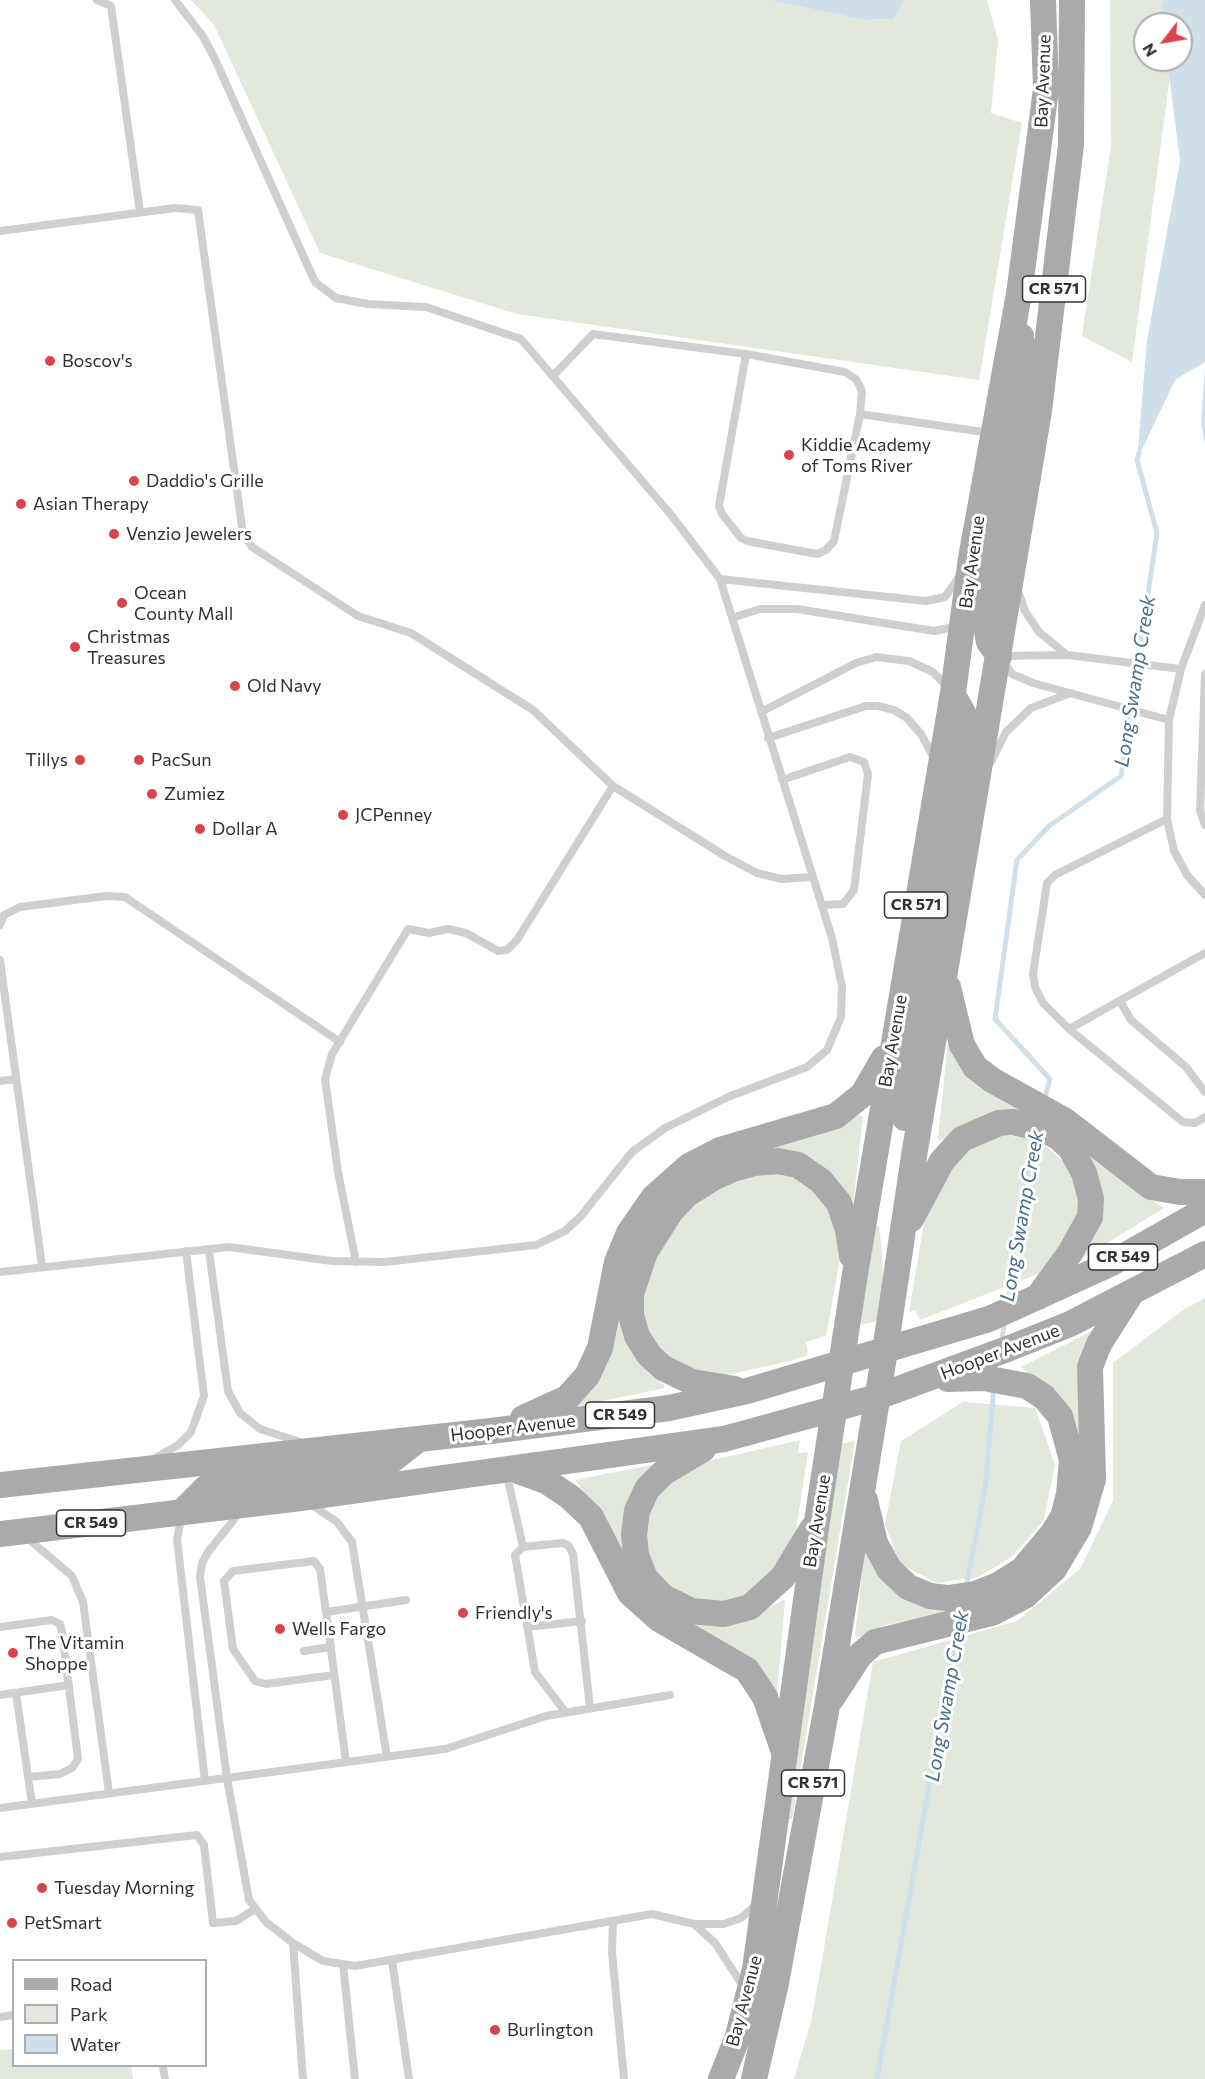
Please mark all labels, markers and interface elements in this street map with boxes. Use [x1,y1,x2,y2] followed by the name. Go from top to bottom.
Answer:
[1133,12,1193,72] north arrow
[1031,34,1055,128] street label: Bay Avenue
[1138,40,1160,61] text: N
[1022,276,1086,302] road number: CR 571
[62,350,133,372] place label: Boscov's
[43,354,57,368] marker: Boscov's
[801,434,931,476] place label: Kiddie Academy of Toms River
[782,448,796,462] marker: Kiddie Academy of Toms River
[146,470,264,492] place label: Daddio's Grille
[127,474,141,488] marker: Daddio's Grille
[33,493,149,515] place label: Asian Therapy
[14,497,28,511] marker: Asian Therapy
[955,514,989,610] street label: Bay Avenue
[126,523,252,545] place label: Venzio Jewelers
[107,527,121,541] marker: Venzio Jewelers
[134,582,233,624] place label: Ocean County Mall
[1110,593,1160,769] water label: Long Swamp Creek
[115,596,129,610] marker: Ocean County Mall
[87,626,170,668] place label: Christmas Treasures
[68,640,82,654] marker: Christmas Treasures
[247,675,321,697] place label: Old Navy
[228,679,242,693] marker: Old Navy
[25,749,68,771] place label: Tillys
[151,749,212,771] place label: PacSun
[73,753,87,767] marker: Tillys
[132,753,146,767] marker: PacSun
[164,783,225,805] place label: Zumiez
[145,787,159,801] marker: Zumiez
[355,804,432,826] place label: JCPenney
[336,808,350,822] marker: JCPenney
[212,818,278,840] place label: Dollar A
[193,822,207,836] marker: Dollar A
[884,892,948,918] road number: CR 571
[874,993,912,1089] street label: Bay Avenue
[995,1128,1049,1304] water label: Long Swamp Creek
[1088,1244,1158,1270] road number: CR 549
[937,1319,1063,1385] street label: Hooper Avenue
[586,1402,654,1428] road number: CR 549
[449,1410,577,1446] street label: Hooper Avenue
[799,1473,835,1569] street label: Bay Avenue
[56,1510,125,1536] road number: CR 549
[475,1602,553,1624] place label: Friendly's
[456,1606,470,1620] marker: Friendly's
[920,1608,974,1784] water label: Long Swamp Creek
[292,1618,386,1640] place label: Wells Fargo
[273,1622,287,1636] marker: Wells Fargo
[25,1632,124,1674] place label: The Vitamin Shoppe
[6,1646,20,1660] marker: The Vitamin Shoppe
[782,1770,844,1796] road number: CR 571
[54,1877,194,1899] place label: Tuesday Morning
[35,1881,49,1895] marker: Tuesday Morning
[24,1912,102,1934] place label: PetSmart
[5,1916,19,1930] marker: PetSmart
[721,1953,767,2049] street label: Bay Avenue
[12,1959,207,2067] legend
[70,1973,112,1995] text: Road
[70,2003,108,2025] text: Park
[507,2019,593,2041] place label: Burlington
[488,2023,502,2037] marker: Burlington
[70,2033,121,2055] text: Water

